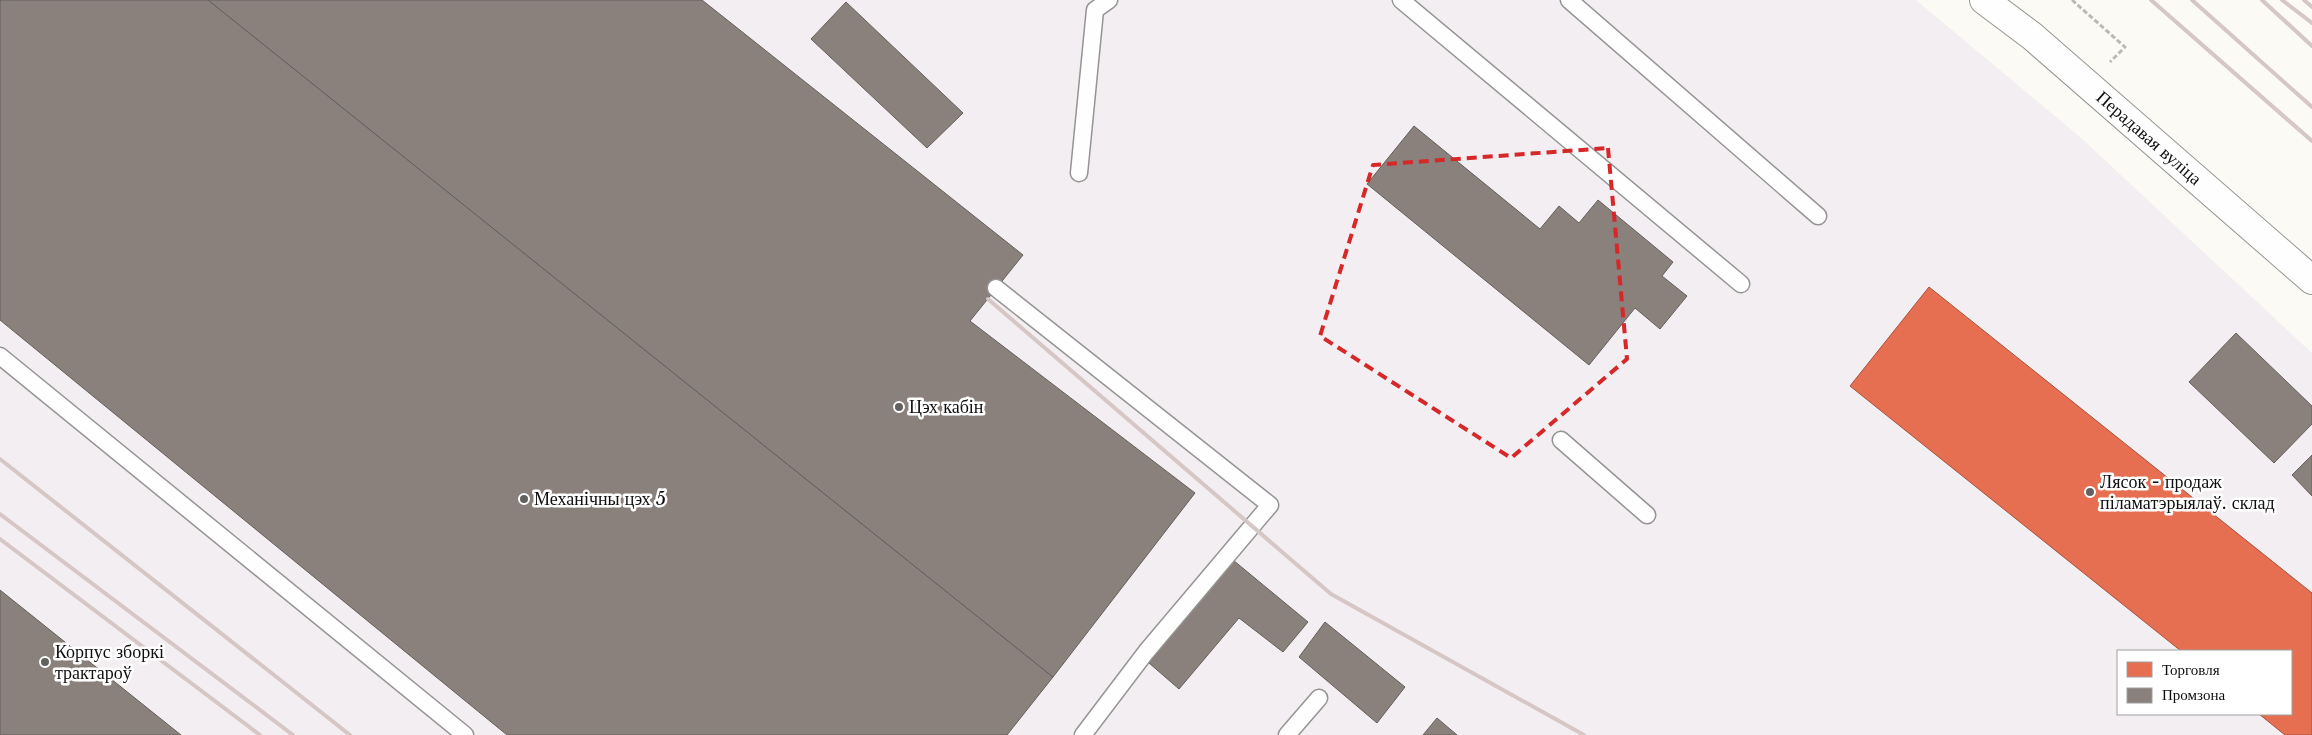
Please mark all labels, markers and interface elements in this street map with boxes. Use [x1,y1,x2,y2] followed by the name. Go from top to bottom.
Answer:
[2092,86,2206,190] street label: Перадавая вуліца
[909,396,984,418] place label: Цэх кабін
[893,401,905,413] marker: Цэх кабін
[2100,471,2275,514] place label: Лясок - продаж піламатэрыялаў. склад
[2084,486,2096,498] marker: Лясок - продаж піламатэрыялаў. склад
[534,488,666,510] place label: Механічны цэх 5
[518,493,530,505] marker: Механічны цэх 5
[55,641,164,684] place label: Корпус зборкі трактароў
[2117,650,2292,715] legend
[39,656,51,668] marker: Корпус зборкі трактароў
[2162,660,2220,679] text: Торговля
[2162,685,2225,704] text: Промзона

